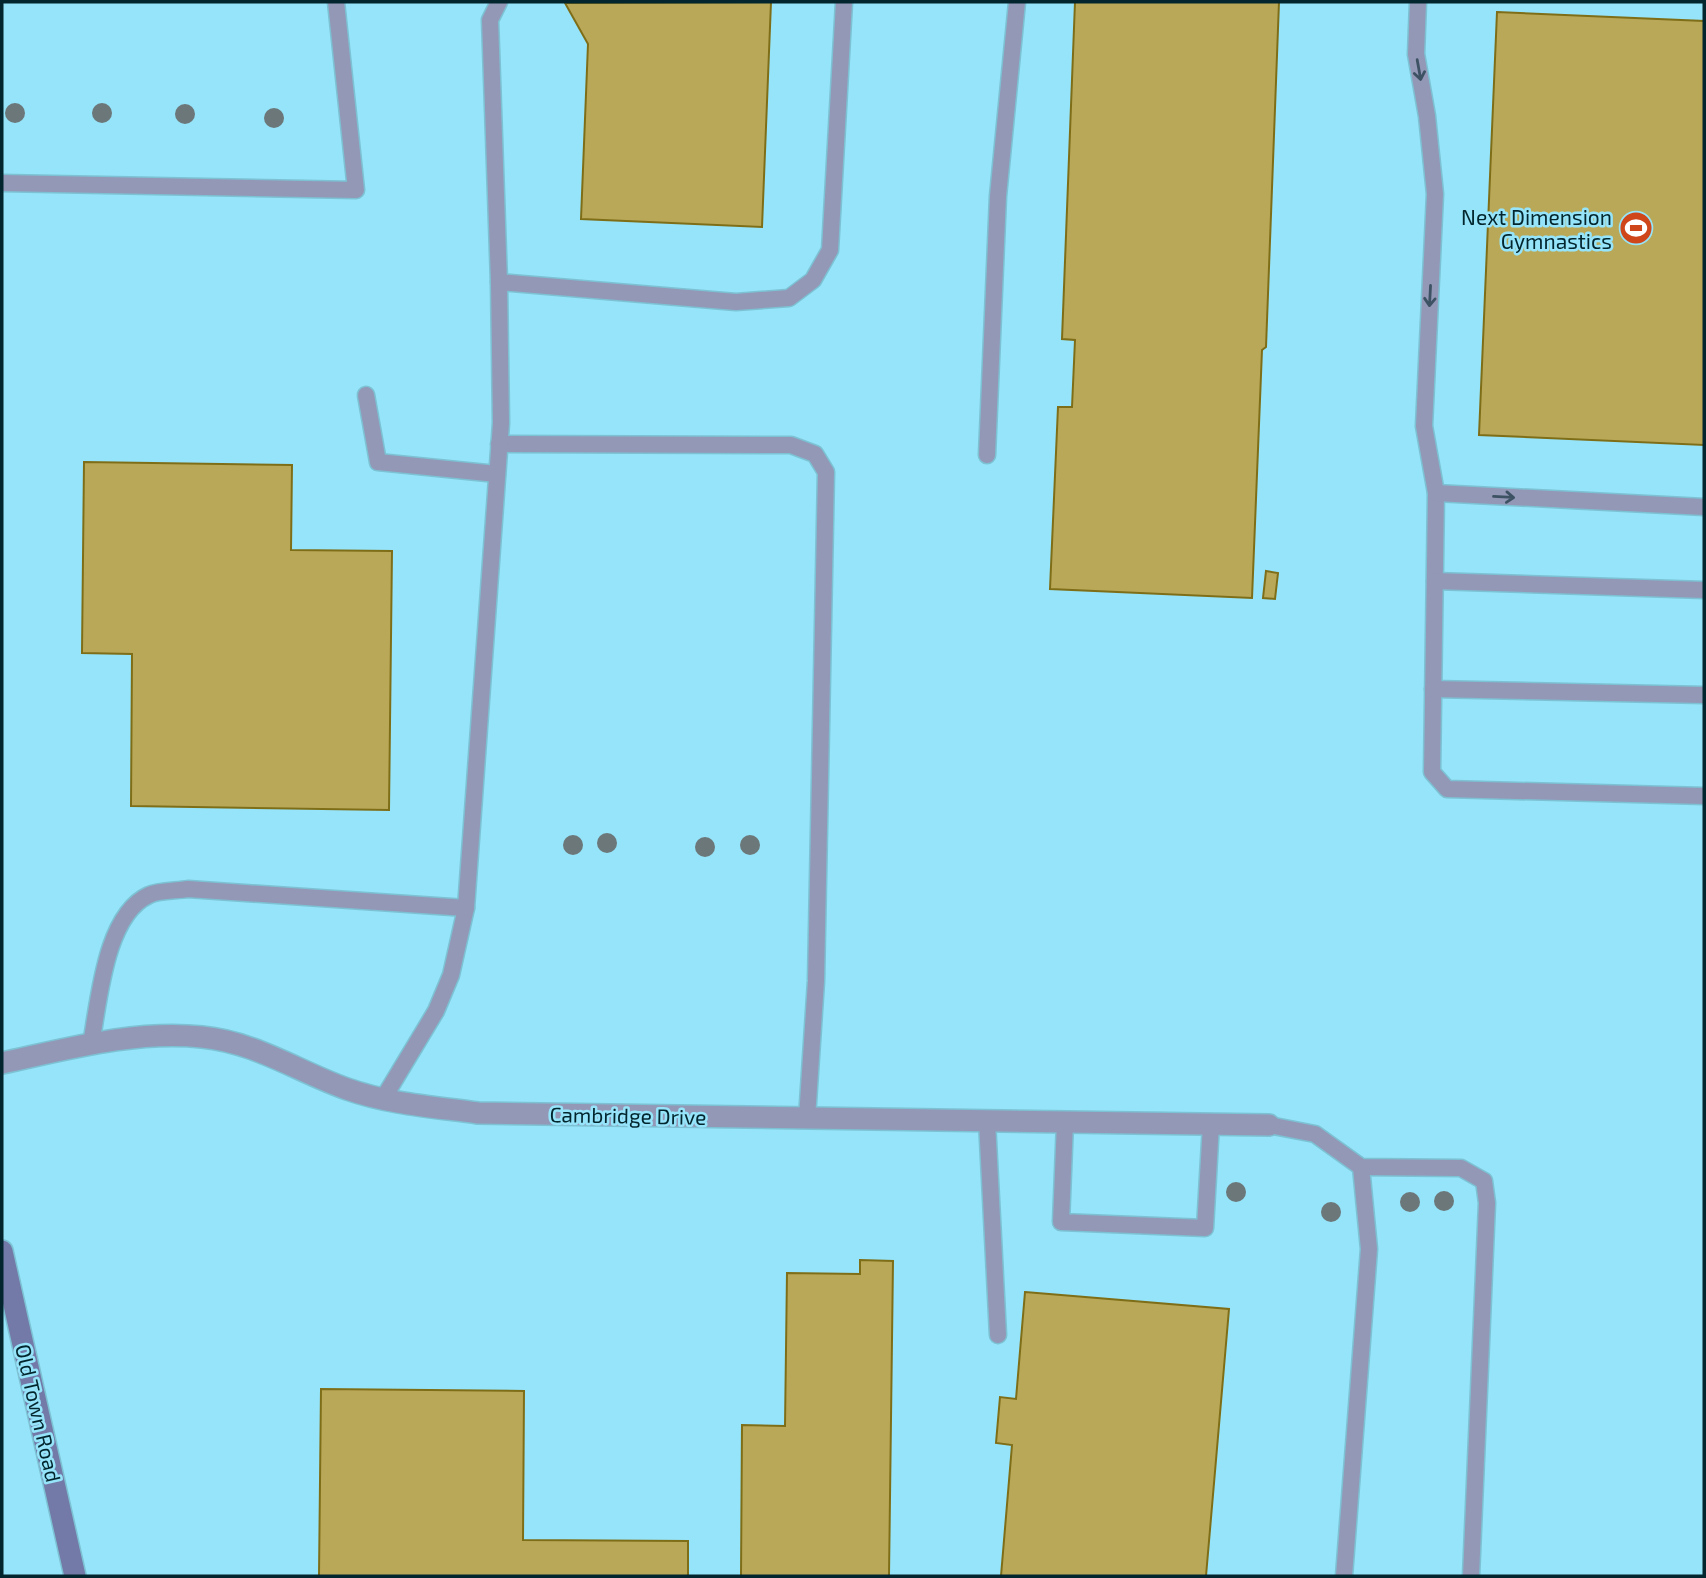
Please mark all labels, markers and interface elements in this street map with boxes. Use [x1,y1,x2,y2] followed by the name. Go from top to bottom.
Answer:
[1413,58,1426,81] one-way arrow
[1461,204,1612,253] place label: Next Dimension Gymnastics
[1617,209,1655,247] sports icon: Next Dimension Gymnastics
[1424,284,1437,307] one-way arrow
[1492,491,1515,504] one-way arrow
[549,1101,707,1129] street label: Cambridge Drive
[11,1342,67,1484] street label: Old Town Road

